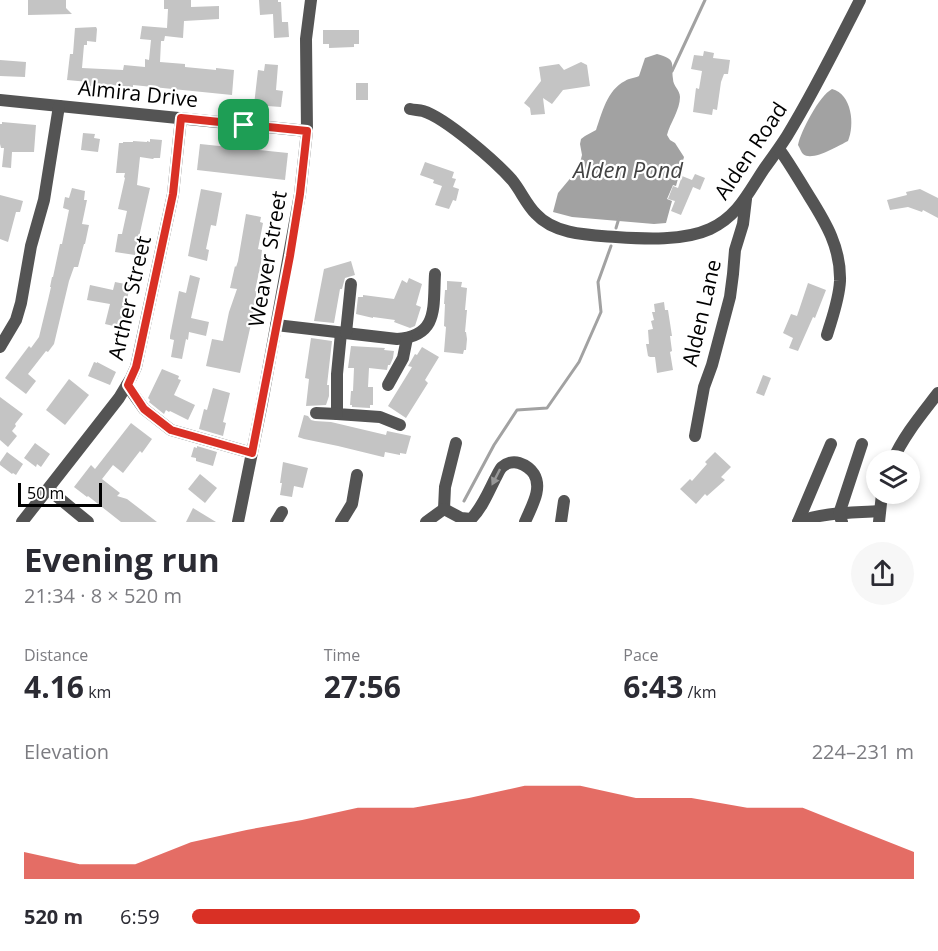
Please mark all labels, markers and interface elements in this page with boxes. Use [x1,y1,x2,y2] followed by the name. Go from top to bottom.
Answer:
[77,73,199,113] street label: Almira Drive
[707,96,793,205] street label: Alden Road
[218,99,269,150] pin
[227,108,260,141] icon: arrive
[571,154,684,184] water label: Alden Pond
[241,189,293,329] street label: Weaver Street
[101,233,157,363] street label: Arther Street
[675,257,727,369] street label: Alden Lane
[866,450,920,504] map controls
[866,450,920,504] button: layers
[491,469,501,486] one-way arrow
[18,480,102,508] scale bar
[27,482,64,504] text: 50 m
[24,537,220,582] text: Evening run
[851,542,914,605] button: share
[24,582,182,609] text: 21:34 · 8 × 520 m
[24,644,88,666] text: Distance
[324,644,360,666] text: Time
[623,644,659,666] text: Pace
[24,666,84,707] text: 4.16
[324,666,401,707] text: 27:56
[623,666,683,707] text: 6:43
[84,681,111,703] text: km
[683,681,717,703] text: /km
[24,738,109,765] text: Elevation
[812,738,914,765] text: 224–231 m
[24,903,83,930] text: 520 m
[120,903,160,930] text: 6:59

